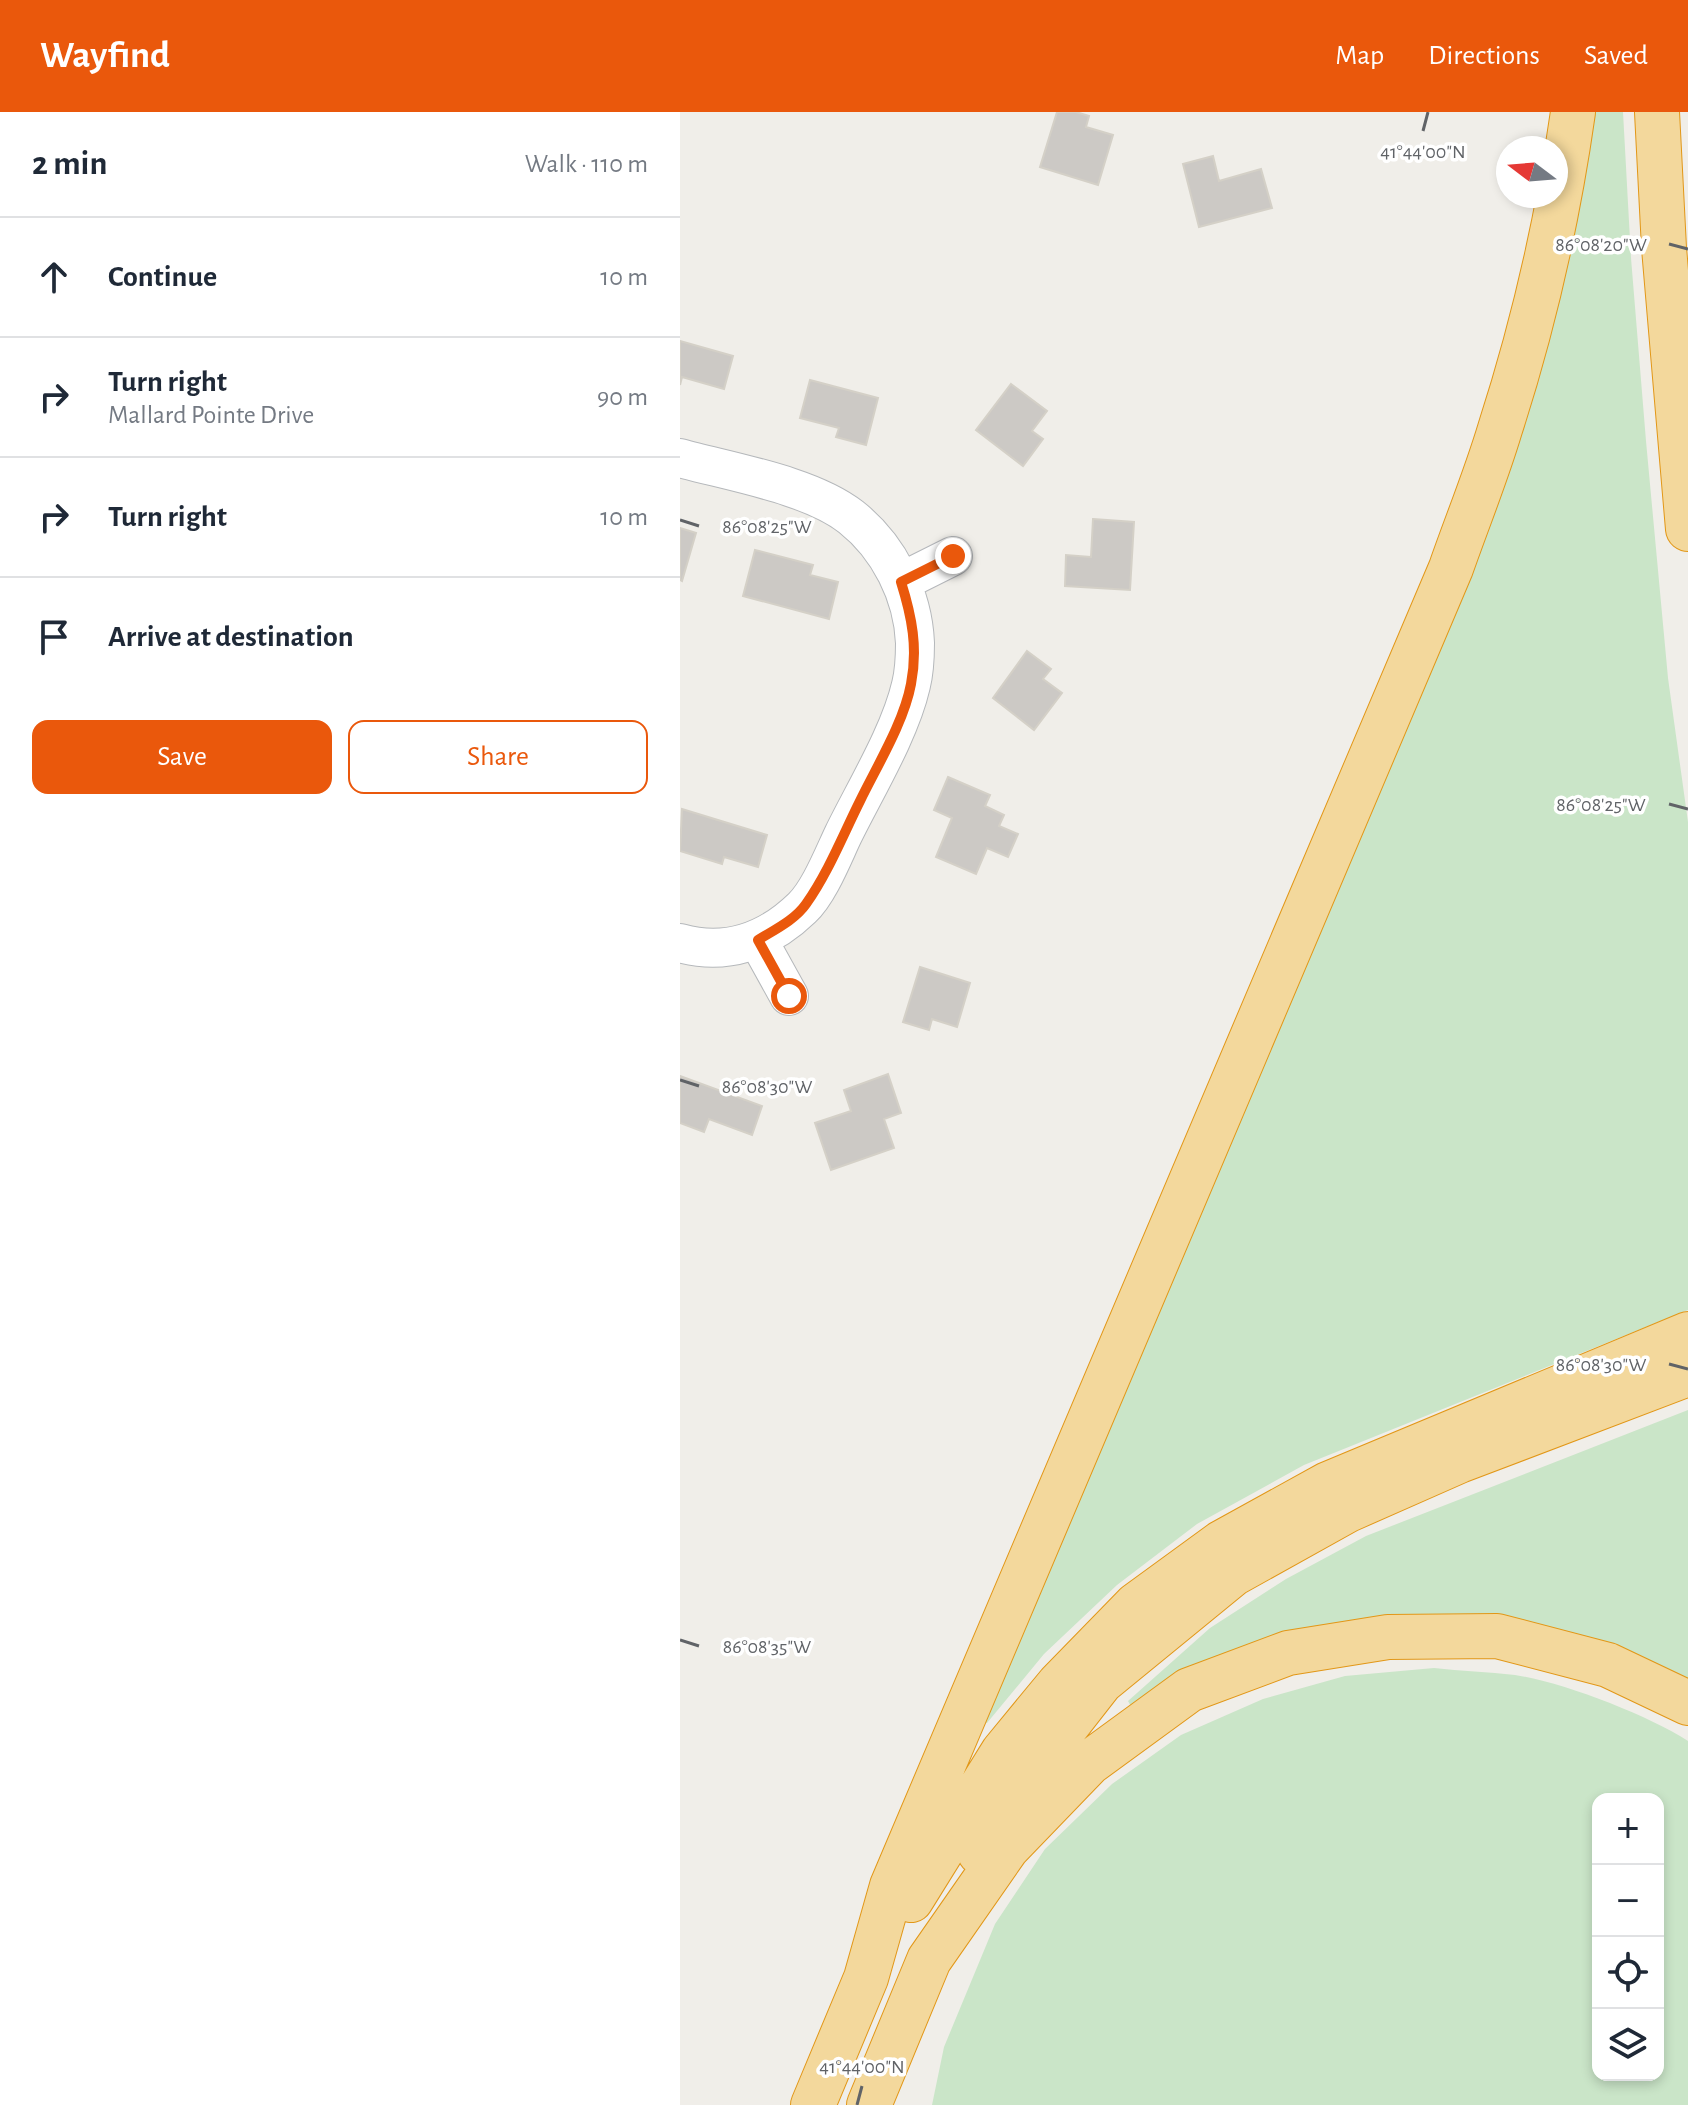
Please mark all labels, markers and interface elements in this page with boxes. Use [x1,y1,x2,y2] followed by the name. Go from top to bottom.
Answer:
[40,37,170,75] text: Wayfind
[1335,42,1384,70] text: Map
[1428,42,1540,70] text: Directions
[1584,42,1648,70] text: Saved
[1496,136,1568,208] north arrow
[1380,142,1466,162] text: 41°44'00"N
[32,147,107,181] text: 2 min
[525,151,648,177] text: Walk · 110 m
[1555,235,1647,255] text: 86°08'20"W
[32,255,76,299] icon: ahead
[108,262,217,292] text: Continue
[600,264,648,290] text: 10 m
[108,367,227,397] text: Turn right
[32,375,76,419] icon: right
[597,384,648,410] text: 90 m
[108,402,314,428] text: Mallard Pointe Drive
[32,495,76,539] icon: right
[108,502,227,532] text: Turn right
[600,504,648,530] text: 10 m
[722,517,812,537] text: 86°08'25"W
[935,538,971,574] route end
[32,615,76,659] icon: arrive
[108,622,354,652] text: Arrive at destination
[32,720,332,794] button: Save
[348,720,648,794] button: Share
[1556,795,1646,815] text: 86°08'25"W
[771,978,807,1014] route start
[722,1077,812,1097] text: 86°08'30"W
[1556,1355,1646,1375] text: 86°08'30"W
[723,1637,811,1657] text: 86°08'35"W
[1592,1793,1664,2081] map controls
[1592,1793,1664,1865] button: +
[1592,1865,1664,1937] button: −
[1592,1937,1664,2009] button: locate
[1592,2009,1664,2081] button: layers
[819,2057,905,2077] text: 41°44'00"N

